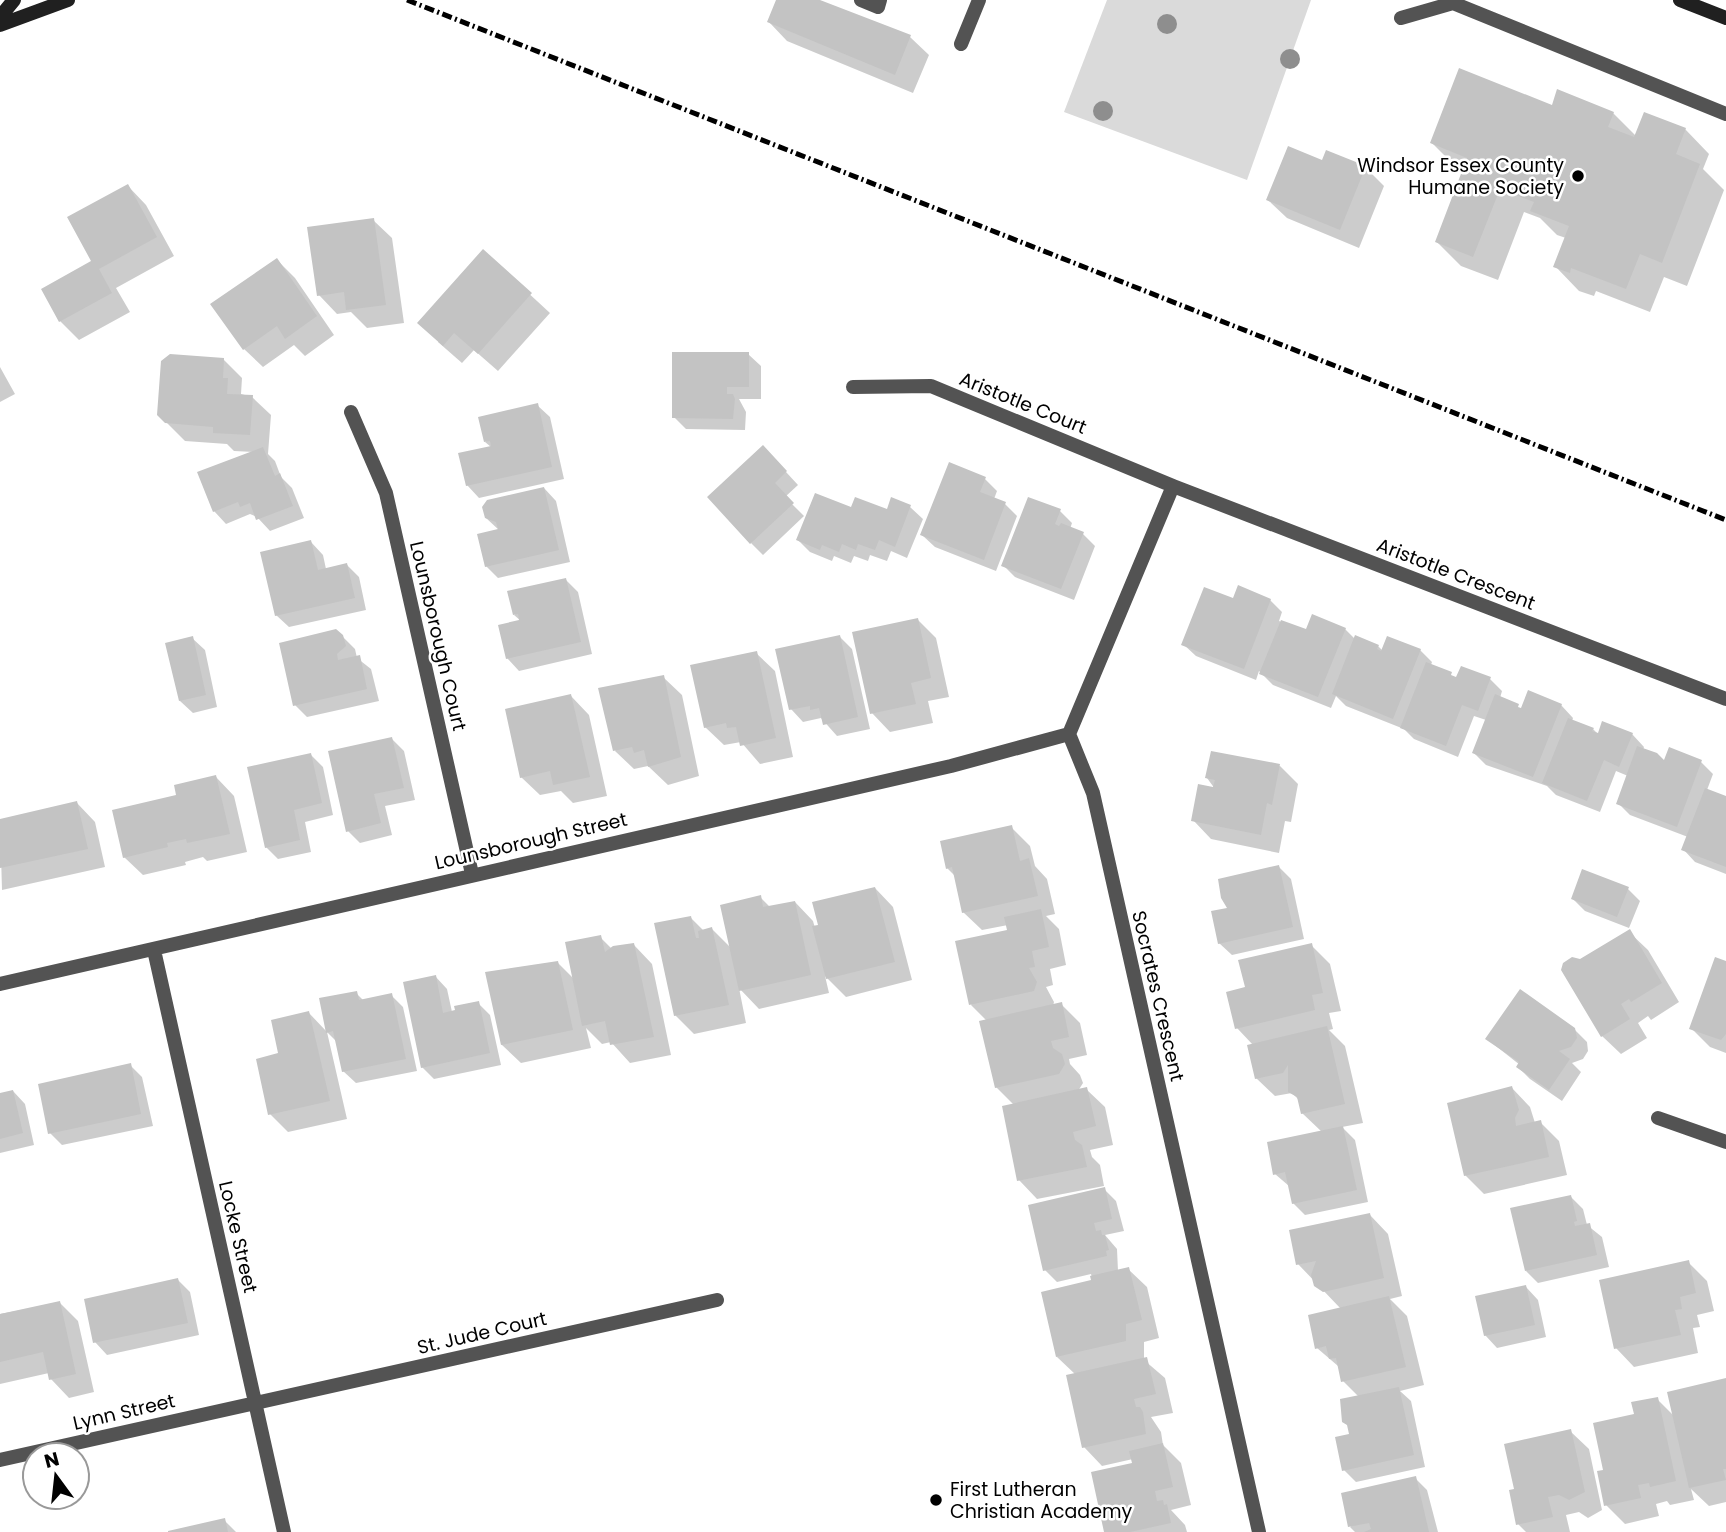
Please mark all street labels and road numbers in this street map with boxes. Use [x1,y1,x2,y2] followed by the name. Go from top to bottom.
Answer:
[955,365,1091,441] street label: Aristotle Court
[1373,531,1539,617] street label: Aristotle Crescent
[403,538,473,734] street label: Lounsborough Court
[432,806,630,876] street label: Lounsborough Street
[1125,908,1191,1084] street label: Socrates Crescent
[212,1178,264,1296] street label: Locke Street
[415,1305,549,1361] street label: St. Jude Court
[70,1387,178,1437] street label: Lynn Street

